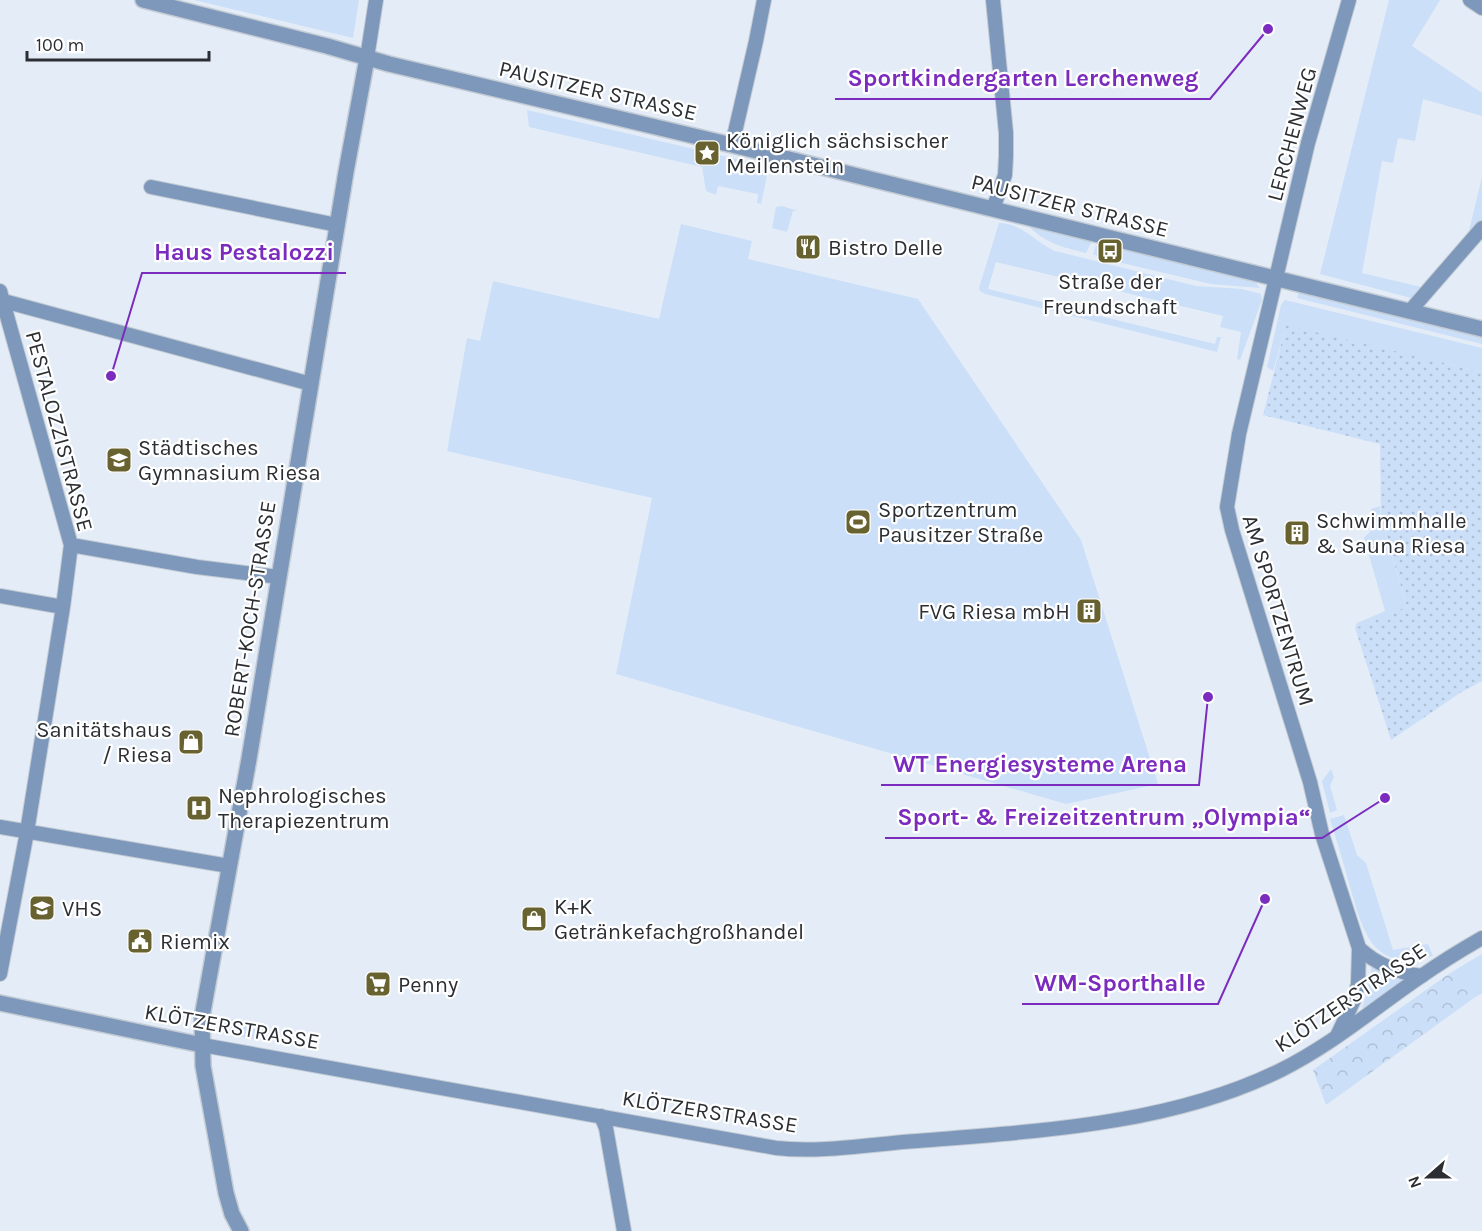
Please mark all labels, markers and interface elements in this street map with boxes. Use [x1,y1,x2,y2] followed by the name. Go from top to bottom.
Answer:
[27,24,208,62] scale bar
[36,34,84,56] text: 100 m
[496,56,699,126] street label: PAUSITZER STRASSE
[835,57,1210,99] callout: Sportkindergarten Lerchenweg
[848,64,1199,92] text: Sportkindergarten Lerchenweg
[1262,64,1322,204] street label: LERCHENWEG
[726,128,948,179] place label: Königlich sächsischer Meilenstein
[692,138,722,168] place icon: Königlich sächsischer Meilenstein
[968,169,1171,243] street label: PAUSITZER STRASSE
[142,231,346,273] callout: Haus Pestalozzi
[793,232,823,262] restaurant icon: Bistro Delle
[828,235,943,261] place label: Bistro Delle
[1095,236,1125,266] bus stop icon: Straße der Freundschaft
[154,238,334,266] text: Haus Pestalozzi
[1043,269,1177,320] place label: Straße der Freundschaft
[20,328,98,534] street label: PESTALOZZISTRASSE
[138,435,321,486] place label: Städtisches Gymnasium Riesa
[104,445,134,475] school or university icon: Städtisches Gymnasium Riesa
[878,497,1043,548] place label: Sportzentrum Pausitzer Straße
[218,499,281,739] street label: ROBERT-KOCH-STRASSE
[843,507,873,537] sports icon: Sportzentrum Pausitzer Straße
[1316,508,1467,559] place label: Schwimmhalle & Sauna Riesa
[1237,512,1320,709] street label: AM SPORTZENTRUM
[1282,518,1312,548] building icon: Schwimmhalle & Sauna Riesa
[1074,596,1104,626] building icon: FVG Riesa mbH
[918,599,1070,625] place label: FVG Riesa mbH
[36,717,172,768] place label: Sanitätshaus / Riesa
[176,727,206,757] shop icon: Sanitätshaus / Riesa
[881,743,1199,785] callout: WT Energiesysteme Arena
[893,750,1187,778] text: WT Energiesysteme Arena
[218,783,390,834] place label: Nephrologisches Therapiezentrum
[184,793,214,823] hospital icon: Nephrologisches Therapiezentrum
[885,796,1322,838] callout: Sport- & Freizeitzentrum „Olympia“
[897,803,1311,831] text: Sport- & Freizeitzentrum „Olympia“
[27,893,57,923] school or university icon: VHS
[554,894,804,945] place label: K+K Getränkefachgroßhandel
[62,896,102,922] place label: VHS
[519,904,549,934] shop icon: K+K Getränkefachgroßhandel
[125,926,155,956] public building icon: Riemix
[160,929,230,955] place label: Riemix
[1270,938,1431,1058] street label: KLÖTZERSTRASSE
[1022,962,1218,1004] callout: WM-Sporthalle
[363,969,393,999] supermarket icon: Penny
[1034,969,1206,997] text: WM-Sporthalle
[398,972,458,998] place label: Penny
[142,999,321,1055] street label: KLÖTZERSTRASSE
[620,1085,799,1139] street label: KLÖTZERSTRASSE
[1398,1147,1458,1207] north arrow
[1404,1173,1425,1191] text: N

